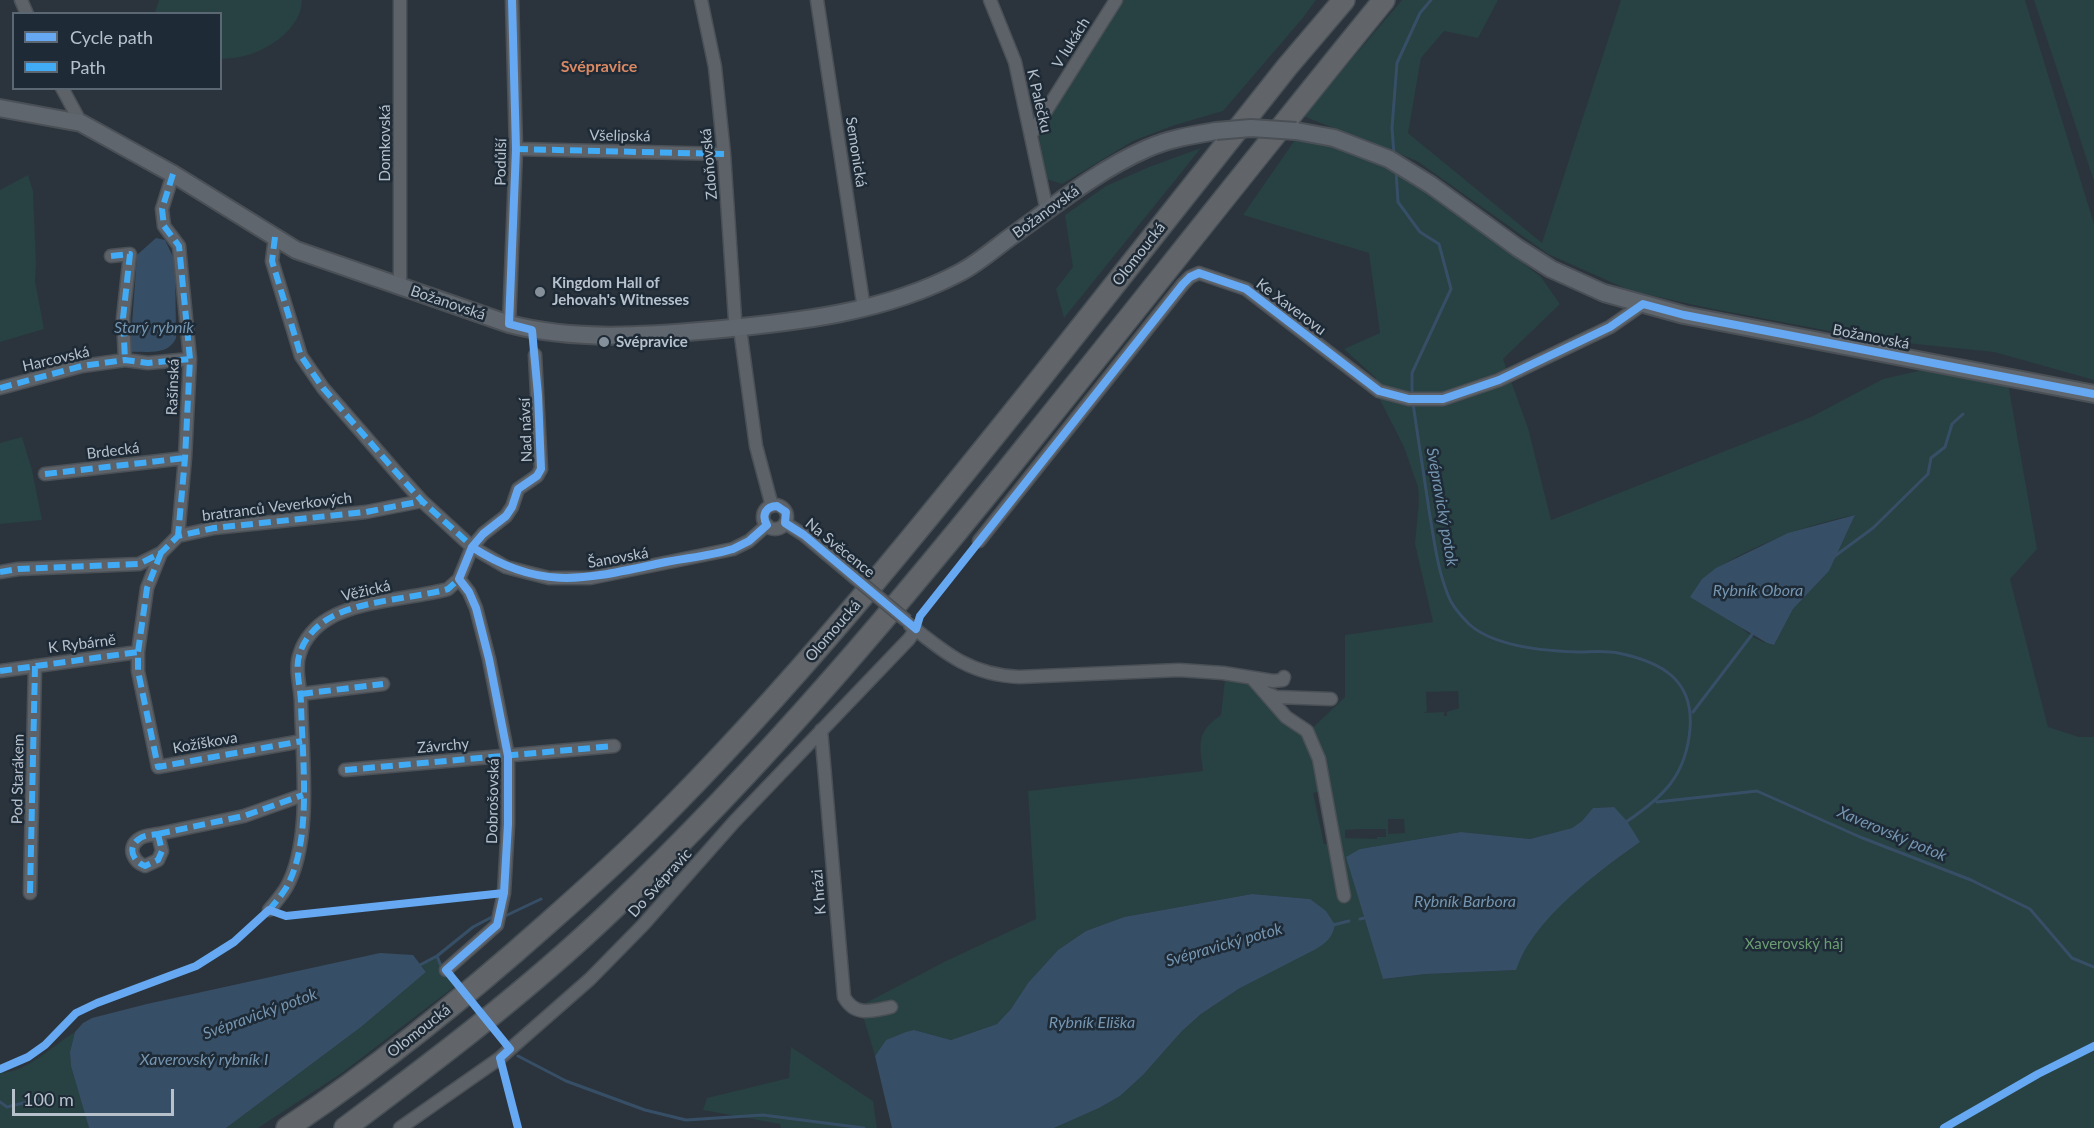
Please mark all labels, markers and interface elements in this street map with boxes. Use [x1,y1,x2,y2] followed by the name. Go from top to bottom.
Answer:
[12,12,222,90] legend
[1048,14,1094,72] street label: V lukách
[70,26,153,48] text: Cycle path
[70,56,106,78] text: Path
[561,57,637,77] district label: Svépravice
[1023,68,1055,134] street label: K Palečku
[376,105,394,181] street label: Domkovská
[842,115,870,189] street label: Semonická
[589,126,651,146] street label: Všelipská
[697,128,721,200] street label: Zdoňovská
[492,138,510,186] street label: Podůlší
[1009,182,1083,242] street label: Božanovská
[1109,219,1169,289] street label: Olomoucká
[552,274,689,309] place label: Kingdom Hall of Jehovah's Witnesses
[1252,275,1330,339] street label: Ke Xaverovu
[408,282,488,324] street label: Božanovská
[533,285,547,299] marker: Kingdom Hall of Jehovah's Witnesses
[114,318,194,338] water label: Starý rybník
[1831,321,1911,353] street label: Božanovská
[616,333,688,351] place label: Svépravice
[597,335,611,349] marker: Svépravice
[21,343,91,375] street label: Harcovská
[163,358,183,416] street label: Rašínská
[516,398,536,462] street label: Nad návsí
[85,439,141,463] street label: Brdecká
[1422,446,1462,568] water label: Svépravický potok
[201,489,353,525] street label: bratranců Veverkových
[802,515,878,581] street label: Na Svěcence
[586,544,650,572] street label: Šanovská
[340,577,392,605] street label: Věžická
[1713,581,1803,601] water label: Rybník Obora
[801,597,865,665] street label: Olomoucká
[47,631,117,657] street label: K Rybárně
[171,728,239,758] street label: Kožíškova
[8,734,28,824] street label: Pod Starákem
[416,735,470,757] street label: Závrchy
[483,758,503,844] street label: Dobrošovská
[1834,802,1950,866] water label: Xaverovský potok
[624,845,696,921] street label: Do Svépravic
[808,869,830,915] street label: K hrázi
[1414,892,1516,912] water label: Rybník Barbora
[1164,919,1284,971] water label: Svépravický potok
[1745,935,1843,953] park label: Xaverovský háj
[200,984,320,1044] water label: Svépravický potok
[384,1001,454,1061] street label: Olomoucká
[1049,1013,1135,1033] water label: Rybník Eliška
[140,1050,268,1070] water label: Xaverovský rybník I
[15,1077,177,1115] scale bar
[23,1088,74,1110] text: 100 m

